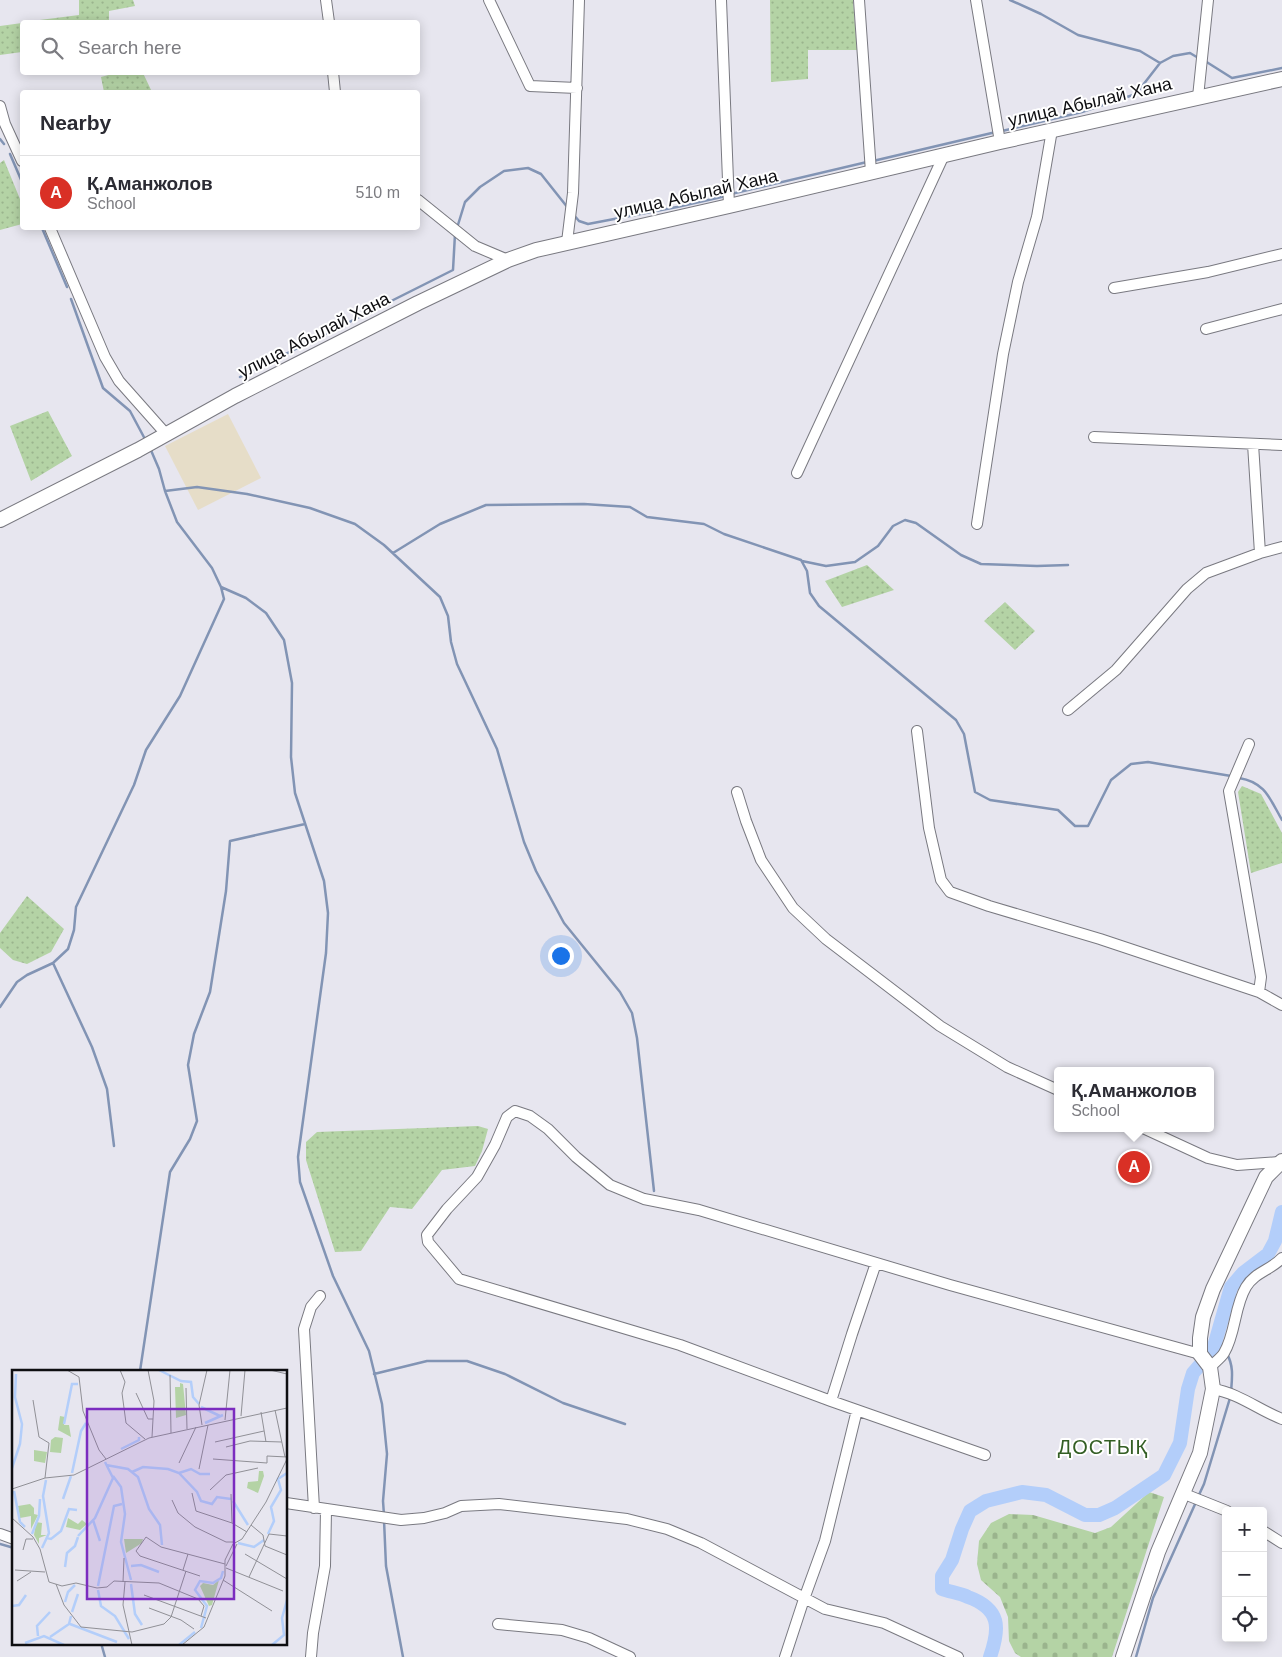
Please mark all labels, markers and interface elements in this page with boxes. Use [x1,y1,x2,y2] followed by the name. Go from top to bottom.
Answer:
[20,20,420,75] search box
[38,34,66,62] icon: search
[78,37,182,58] text: Search here
[1006,73,1175,131] street label: улица Абылай Хана
[40,111,111,134] text: Nearby
[612,165,781,223] street label: улица Абылай Хана
[87,173,213,194] text: Қ.Аманжолов
[50,184,62,201] text: A
[356,184,400,201] text: 510 m
[87,195,136,212] text: School
[235,288,394,382] street label: улица Абылай Хана
[548,943,574,969] your location
[1054,1067,1214,1132] popup
[1071,1080,1197,1101] text: Қ.Аманжолов
[1071,1102,1120,1119] text: School
[1118,1148,1150,1186] pin: A
[12,1370,288,1644] inset map
[1058,1436,1148,1458] district label: ДОСТЫҚ
[1222,1507,1267,1642] map controls
[1222,1507,1267,1552] button: +
[1222,1552,1267,1597] button: −
[1222,1597,1267,1642] button: locate

